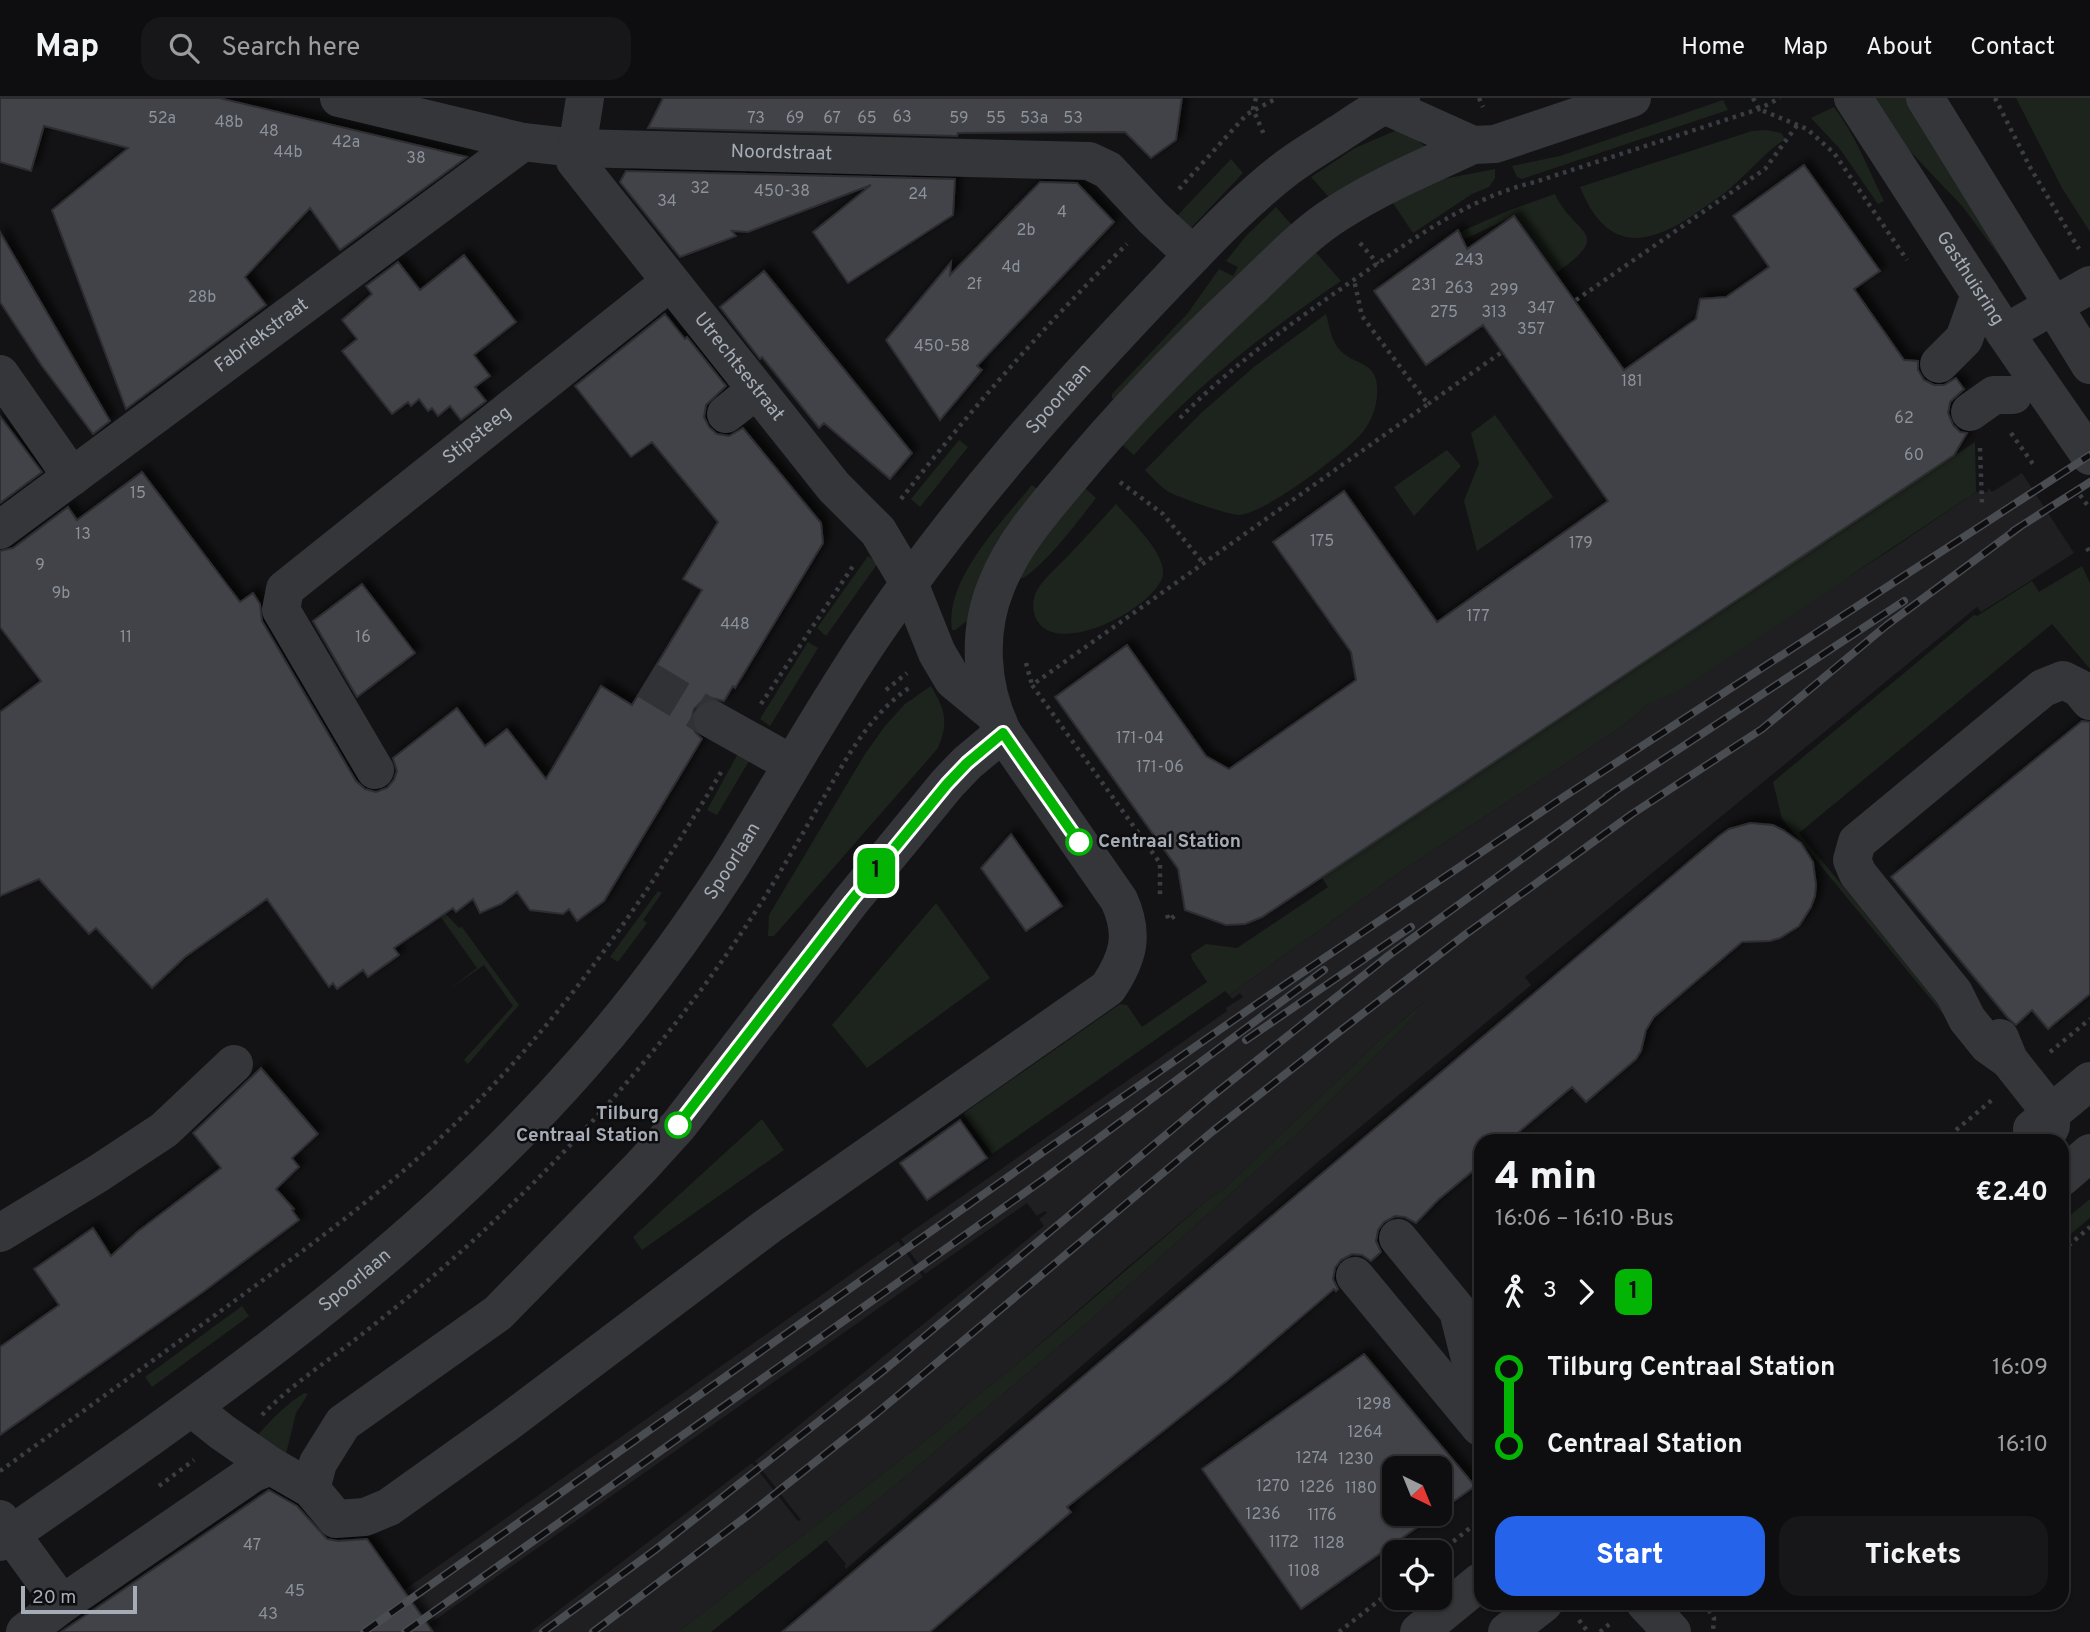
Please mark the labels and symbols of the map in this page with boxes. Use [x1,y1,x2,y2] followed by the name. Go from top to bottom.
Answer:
[892,108,912,128] house number: 63
[148,109,176,129] house number: 52a
[747,109,765,129] house number: 73
[786,109,804,129] house number: 69
[823,109,841,129] house number: 67
[857,109,877,129] house number: 65
[949,109,969,129] house number: 59
[986,109,1006,129] house number: 55
[1020,109,1048,129] house number: 53a
[1063,109,1083,129] house number: 53
[215,113,243,133] house number: 48b
[259,122,279,142] house number: 48
[332,133,360,153] house number: 42a
[730,140,833,166] street label: Noordstraat
[274,143,302,163] house number: 44b
[406,149,426,169] house number: 38
[690,179,710,199] house number: 32
[754,182,810,202] house number: 450-38
[908,185,928,205] house number: 24
[657,192,677,212] house number: 34
[1057,203,1067,223] house number: 4
[1017,221,1035,241] house number: 2b
[1930,227,2009,330] street label: Gasthuisring
[1454,251,1484,271] house number: 243
[1002,258,1020,278] house number: 4d
[966,275,982,295] house number: 2f
[1411,276,1437,296] house number: 231
[1445,279,1473,299] house number: 263
[1490,281,1518,301] house number: 299
[188,288,216,308] house number: 28b
[210,293,314,378] street label: Fabriekstraat
[1527,299,1555,319] house number: 347
[1430,303,1458,323] house number: 275
[1481,303,1507,323] house number: 313
[688,308,789,426] street label: Utrechtsestraat
[1517,320,1545,340] house number: 357
[914,337,970,357] house number: 450-58
[1021,359,1097,440] street label: Spoorlaan
[1621,372,1643,392] house number: 181
[438,401,517,470] street label: Stipsteeg
[1894,409,1914,429] house number: 62
[1904,446,1924,466] house number: 60
[130,484,146,504] house number: 15
[75,525,91,545] house number: 13
[1310,532,1334,552] house number: 175
[1569,534,1593,554] house number: 179
[35,556,45,576] house number: 9
[52,584,70,604] house number: 9b
[1466,607,1490,627] house number: 177
[720,615,750,635] house number: 448
[120,628,132,648] house number: 11
[355,628,371,648] house number: 16
[1116,729,1164,749] house number: 171-04
[1136,758,1184,778] house number: 171-06
[699,818,766,905] street label: Spoorlaan
[1066,829,1092,855] marker: Centraal Station
[1098,830,1241,854] place label: Centraal Station
[853,848,899,894] line badge: 1
[516,1102,659,1148] place label: Tilburg Centraal Station
[665,1112,691,1138] marker: Tilburg Centraal Station
[314,1244,397,1318] street label: Spoorlaan
[1356,1395,1392,1415] house number: 1298
[1347,1423,1383,1443] house number: 1264
[1296,1449,1328,1469] house number: 1274
[1338,1450,1374,1470] house number: 1230
[1382,1456,1452,1526] north arrow
[1256,1477,1290,1497] house number: 1270
[1299,1478,1335,1498] house number: 1226
[1345,1479,1377,1499] house number: 1180
[1246,1505,1280,1525] house number: 1236
[1308,1506,1336,1526] house number: 1176
[1269,1533,1299,1553] house number: 1172
[1313,1534,1345,1554] house number: 1128
[243,1536,261,1556] house number: 47
[1288,1562,1320,1582] house number: 1108
[285,1582,305,1602] house number: 45
[21,1583,136,1615] scale bar
[258,1605,278,1625] house number: 43

